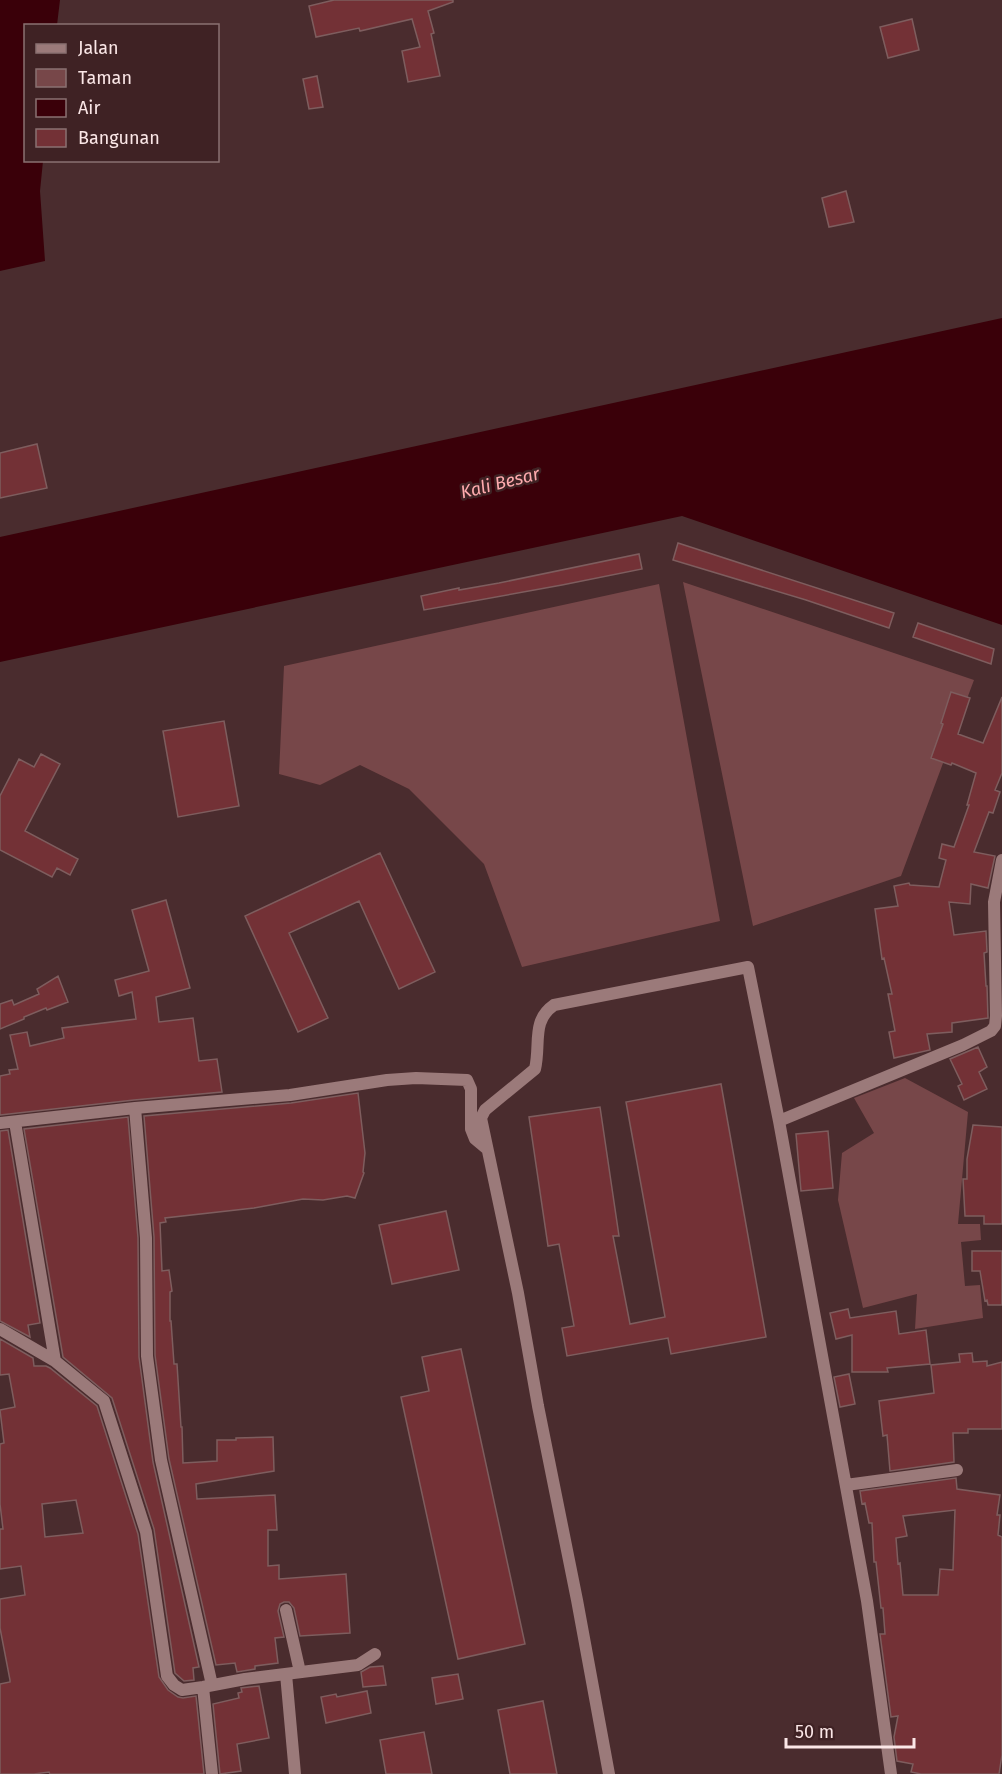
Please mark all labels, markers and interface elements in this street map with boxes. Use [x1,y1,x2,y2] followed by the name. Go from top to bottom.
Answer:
[24,24,219,162] legend
[78,37,119,59] text: Jalan
[78,67,132,89] text: Taman
[78,97,100,119] text: Air
[78,127,160,149] text: Bangunan
[458,462,543,503] water label: Kali Besar
[786,1711,914,1749] scale bar
[795,1721,834,1743] text: 50 m

